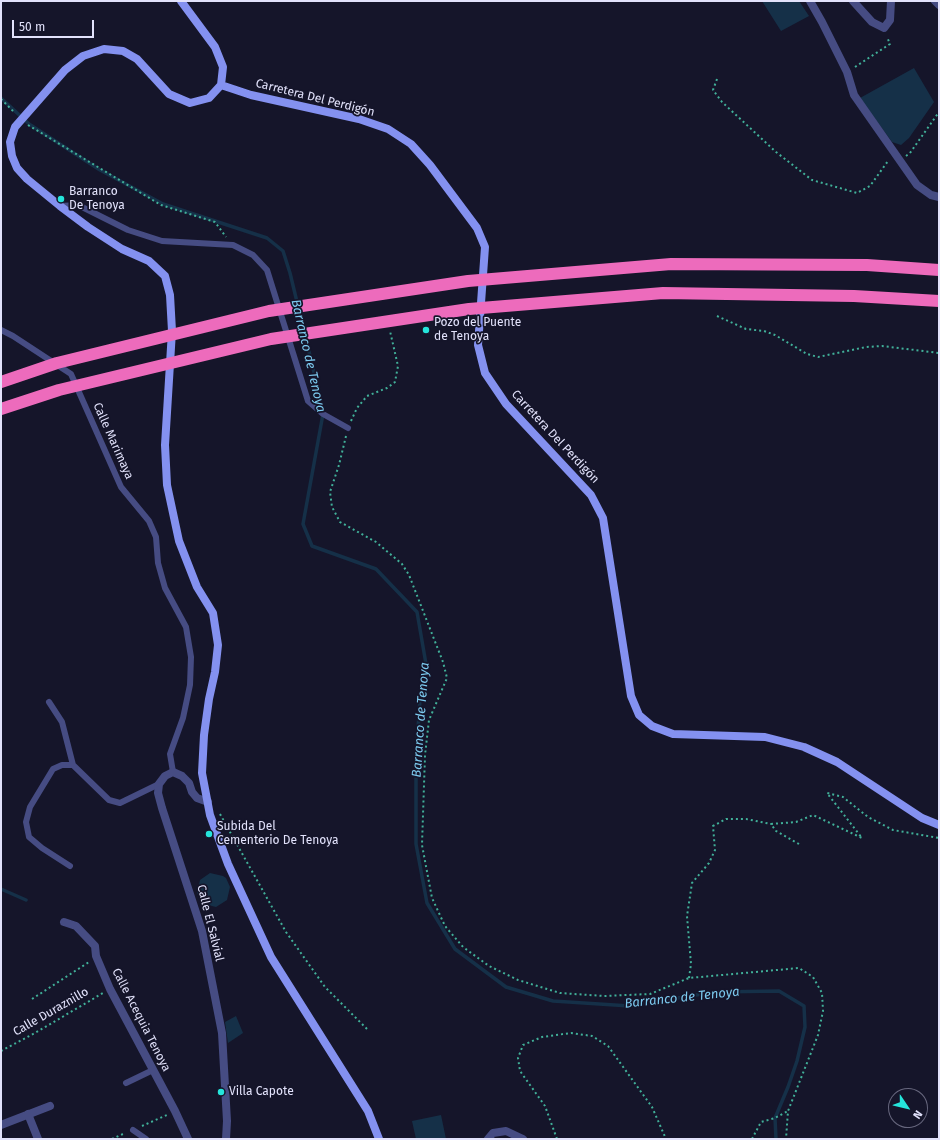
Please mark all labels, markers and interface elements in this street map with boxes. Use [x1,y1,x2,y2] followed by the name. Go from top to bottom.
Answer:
[14,12,96,38] scale bar
[19,20,45,34] text: 50 m
[254,76,376,120] street label: Carretera Del Perdigón
[69,185,125,213] place label: Barranco De Tenoya
[56,194,66,204] marker: Barranco De Tenoya
[287,298,329,414] water label: Barranco de Tenoya
[434,316,521,344] place label: Pozo del Puente de Tenoya
[421,325,431,335] marker: Pozo del Puente de Tenoya
[508,387,602,487] street label: Carretera Del Perdigón
[90,400,136,482] street label: Calle Marimaya
[409,662,433,778] water label: Barranco de Tenoya
[217,820,339,848] place label: Subida Del Cementerio De Tenoya
[204,829,214,839] marker: Subida Del Cementerio De Tenoya
[194,883,226,963] street label: Calle El Salvial
[109,966,173,1074] street label: Calle Acequia Tenoya
[624,984,740,1012] water label: Barranco de Tenoya
[11,985,91,1039] street label: Calle Duraznillo
[229,1085,294,1099] place label: Villa Capote
[216,1087,226,1097] marker: Villa Capote
[888,1088,928,1128] north arrow
[910,1108,925,1121] text: N

